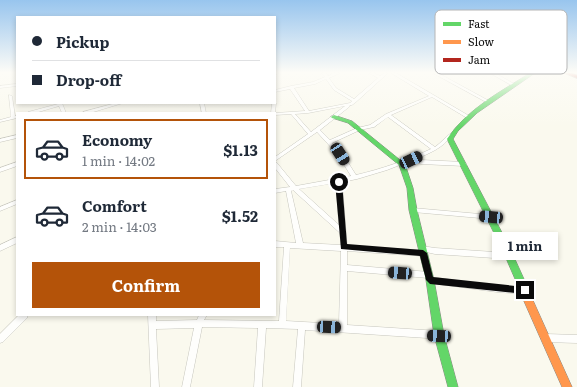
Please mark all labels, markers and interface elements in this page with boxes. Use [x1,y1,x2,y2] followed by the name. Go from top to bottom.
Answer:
[435,10,567,74] legend
[468,15,490,31] text: Fast
[56,30,109,53] text: Pickup
[468,33,494,49] text: Slow
[468,51,491,67] text: Jam
[56,68,121,91] text: Drop-off
[82,128,152,151] text: Economy
[34,131,70,167] icon: car
[223,138,258,161] text: $1.13
[328,141,352,167] car
[398,149,424,171] car
[82,151,155,170] text: 1 min · 14:02
[330,173,348,191] route start
[82,194,147,217] text: Comfort
[34,197,70,233] icon: car
[222,204,258,227] text: $1.52
[479,210,503,224] car
[82,217,157,236] text: 2 min · 14:03
[492,232,558,260] callout: 1 min
[508,236,542,255] text: 1 min
[32,262,260,308] button: Confirm
[388,266,412,280] car
[516,281,534,299] route end
[317,320,341,334] car
[427,329,451,343] car

